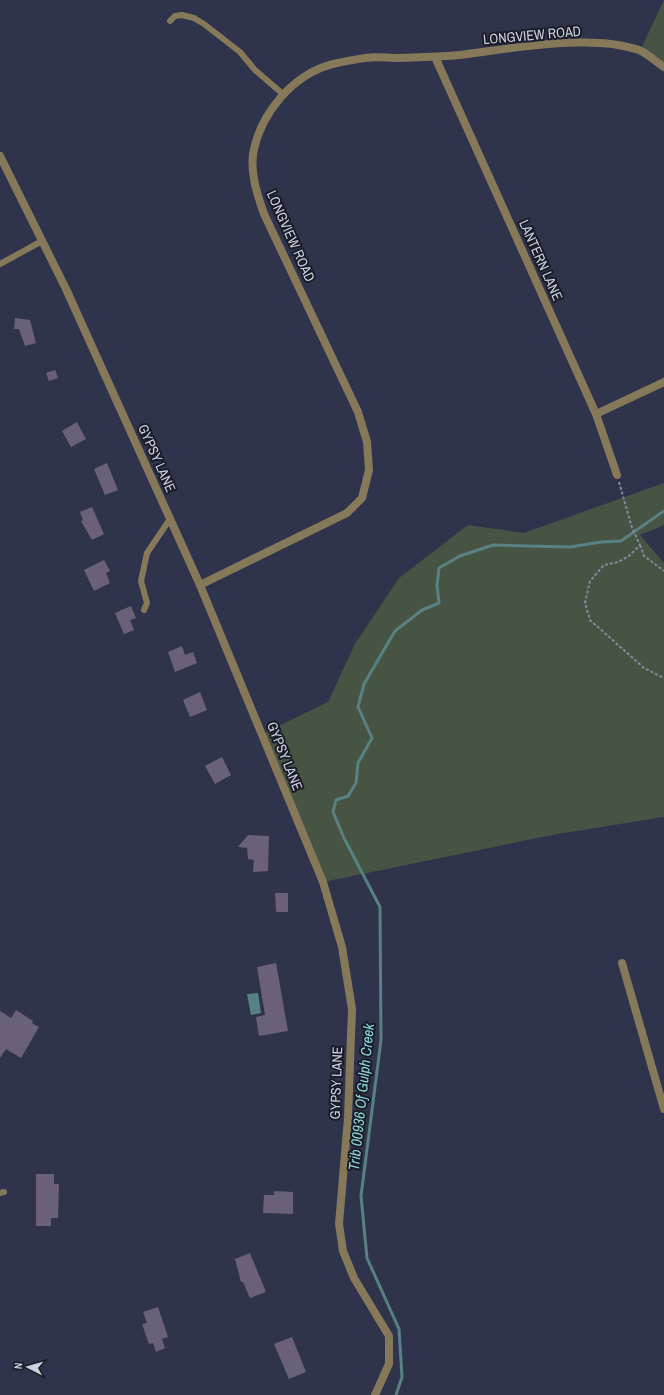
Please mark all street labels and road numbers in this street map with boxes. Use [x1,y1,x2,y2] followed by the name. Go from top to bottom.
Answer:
[482,22,582,48] street label: LONGVIEW ROAD
[263,187,319,285] street label: LONGVIEW ROAD
[515,217,567,303] street label: LANTERN LANE
[134,421,180,495] street label: GYPSY LANE
[263,719,307,793] street label: GYPSY LANE
[326,1046,346,1120] street label: GYPSY LANE

